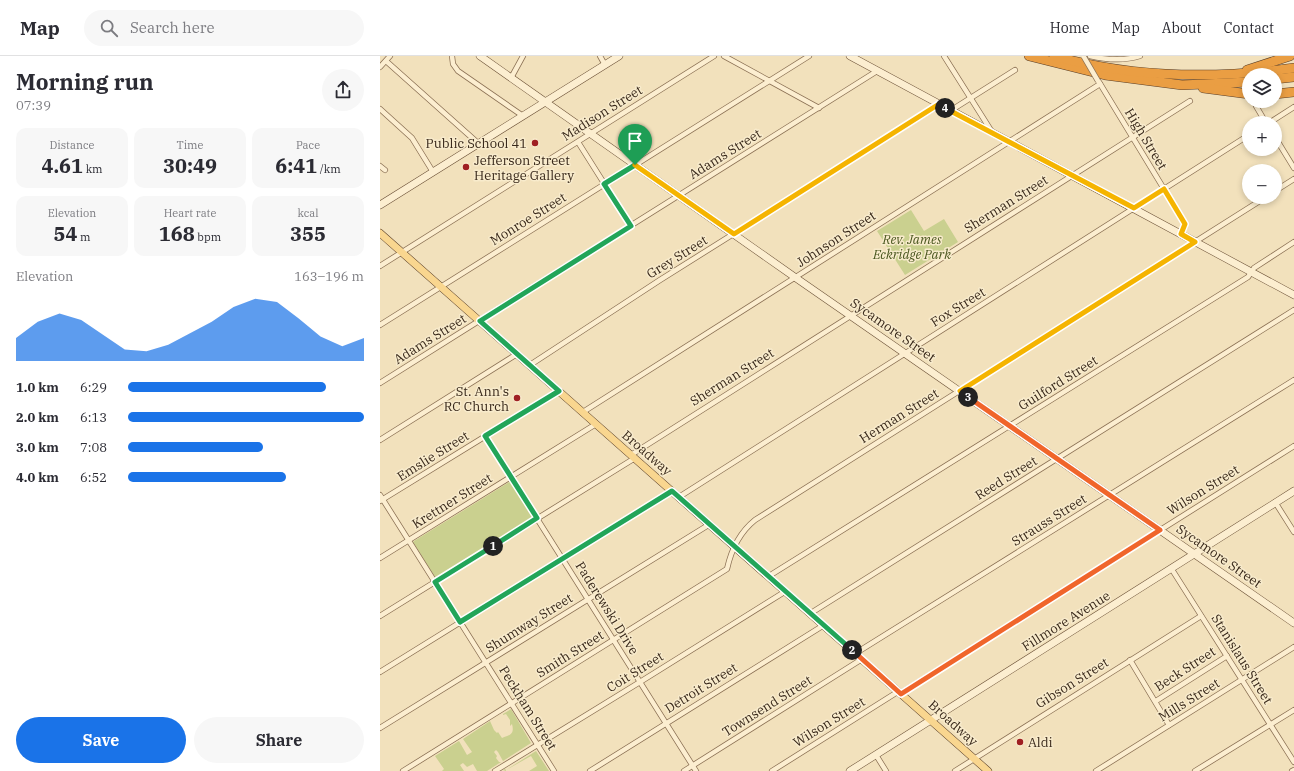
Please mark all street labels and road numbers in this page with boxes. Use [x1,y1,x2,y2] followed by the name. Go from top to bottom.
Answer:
[559,81,646,145] street label: Madison Street
[1121,105,1171,173] street label: High Street
[686,125,765,183] street label: Adams Street
[961,171,1051,237] street label: Sherman Street
[487,189,570,249] street label: Monroe Street
[793,207,879,271] street label: Johnson Street
[643,231,711,282] street label: Grey Street
[927,283,989,331] street label: Fox Street
[847,294,939,366] street label: Sycamore Street
[391,310,470,368] street label: Adams Street
[687,344,777,410] street label: Sherman Street
[1015,352,1101,414] street label: Guilford Street
[856,385,942,447] street label: Herman Street
[394,427,472,485] street label: Emslie Street
[618,427,676,479] street label: Broadway
[972,452,1041,504] street label: Reed Street
[1164,461,1243,519] street label: Wilson Street
[409,469,496,532] street label: Krettner Street
[1008,490,1090,550] street label: Strauss Street
[1173,520,1265,592] street label: Sycamore Street
[572,558,642,658] street label: Paderewski Drive
[1019,587,1113,655] street label: Fillmore Avenue
[482,589,576,657] street label: Shumway Street
[1208,611,1277,707] street label: Stanislaus Street
[533,626,607,681] street label: Smith Street
[1151,643,1219,695] street label: Beck Street
[603,648,667,696] street label: Coit Street
[1032,654,1112,712] street label: Gibson Street
[662,659,741,717] street label: Detroit Street
[495,663,561,754] street label: Peckham Street
[719,671,815,740] street label: Townsend Street
[1155,674,1223,726] street label: Mills Street
[790,693,869,751] street label: Wilson Street
[925,696,981,750] street label: Broadway

